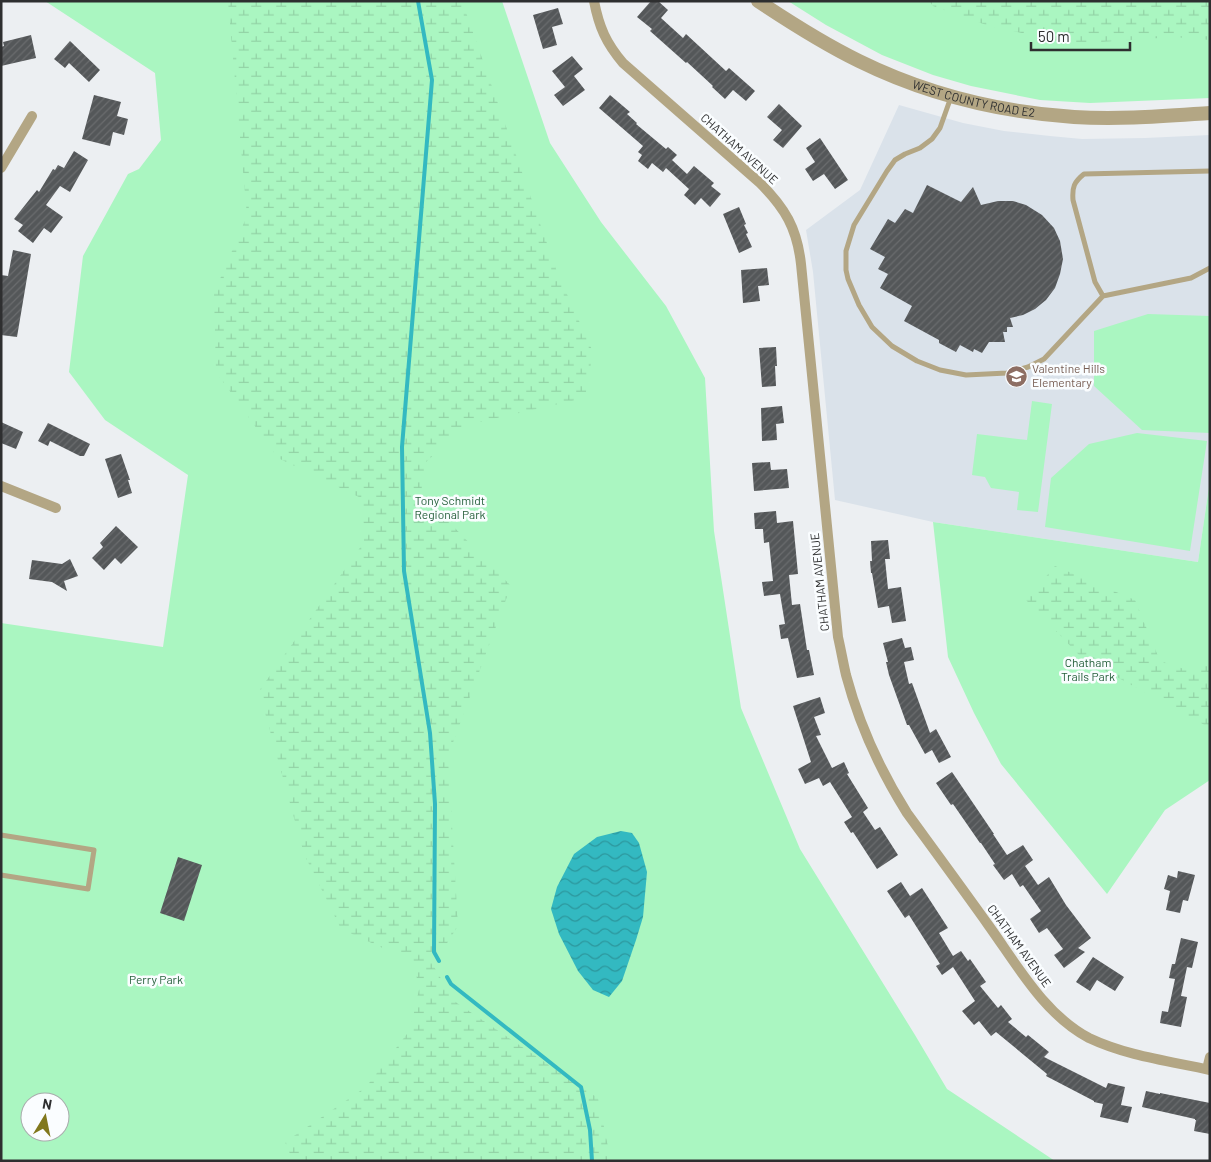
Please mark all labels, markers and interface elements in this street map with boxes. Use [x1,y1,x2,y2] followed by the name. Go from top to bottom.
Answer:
[1031,20,1130,52] scale bar
[1038,27,1070,45] text: 50 m
[911,76,1036,119] street label: WEST COUNTY ROAD E2
[698,110,781,187] street label: CHATHAM AVENUE
[1032,361,1105,389] place label: Valentine Hills Elementary
[1004,364,1028,388] school or university icon: Valentine Hills Elementary
[414,493,486,521] park label: Tony Schmidt Regional Park
[807,532,831,632] street label: CHATHAM AVENUE
[1061,655,1115,683] park label: Chatham Trails Park
[985,901,1054,989] street label: CHATHAM AVENUE
[129,972,183,986] park label: Perry Park
[20,1092,70,1142] north arrow
[41,1095,53,1113] text: N

